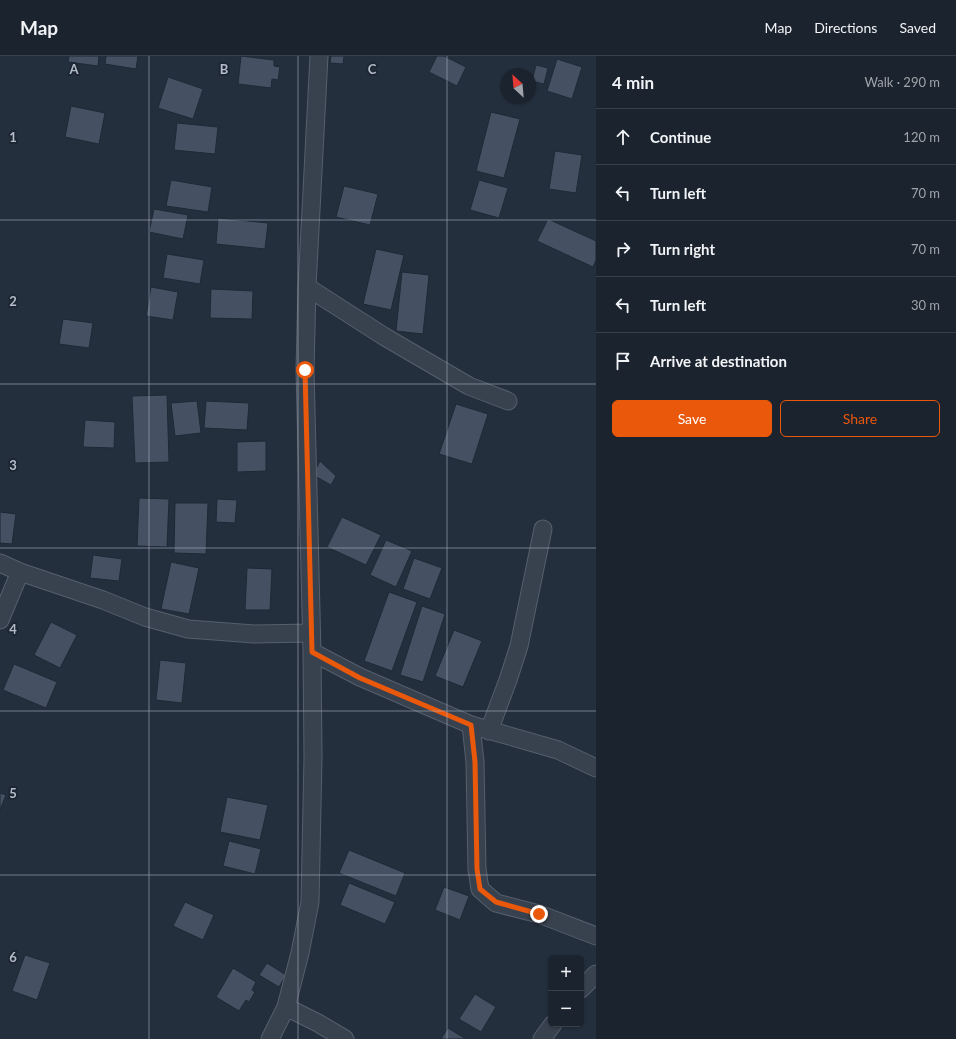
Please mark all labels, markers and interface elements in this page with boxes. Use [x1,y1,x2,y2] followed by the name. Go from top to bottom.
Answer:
[20,16,58,39] text: Map
[765,19,792,36] text: Map
[814,19,877,36] text: Directions
[899,19,936,36] text: Saved
[68,61,79,77] text: A
[220,61,229,77] text: B
[368,61,377,77] text: C
[500,68,536,104] north arrow
[612,72,654,93] text: 4 min
[864,74,940,90] text: Walk · 290 m
[612,126,634,148] icon: ahead
[650,128,711,146] text: Continue
[9,129,17,145] text: 1
[903,129,940,145] text: 120 m
[612,182,634,204] icon: left
[650,184,706,202] text: Turn left
[911,185,940,201] text: 70 m
[612,238,634,260] icon: right
[650,240,715,258] text: Turn right
[911,241,940,257] text: 70 m
[9,293,17,309] text: 2
[612,294,634,316] icon: left
[650,296,706,314] text: Turn left
[911,297,940,313] text: 30 m
[612,350,634,372] icon: arrive
[650,352,787,370] text: Arrive at destination
[296,361,314,379] route start
[612,400,772,437] button: Save
[780,400,940,437] button: Share
[9,457,17,473] text: 3
[9,621,17,637] text: 4
[9,785,17,801] text: 5
[530,905,548,923] route end
[9,949,17,965] text: 6
[548,955,584,1027] map controls
[548,955,584,991] button: +
[548,991,584,1027] button: −

